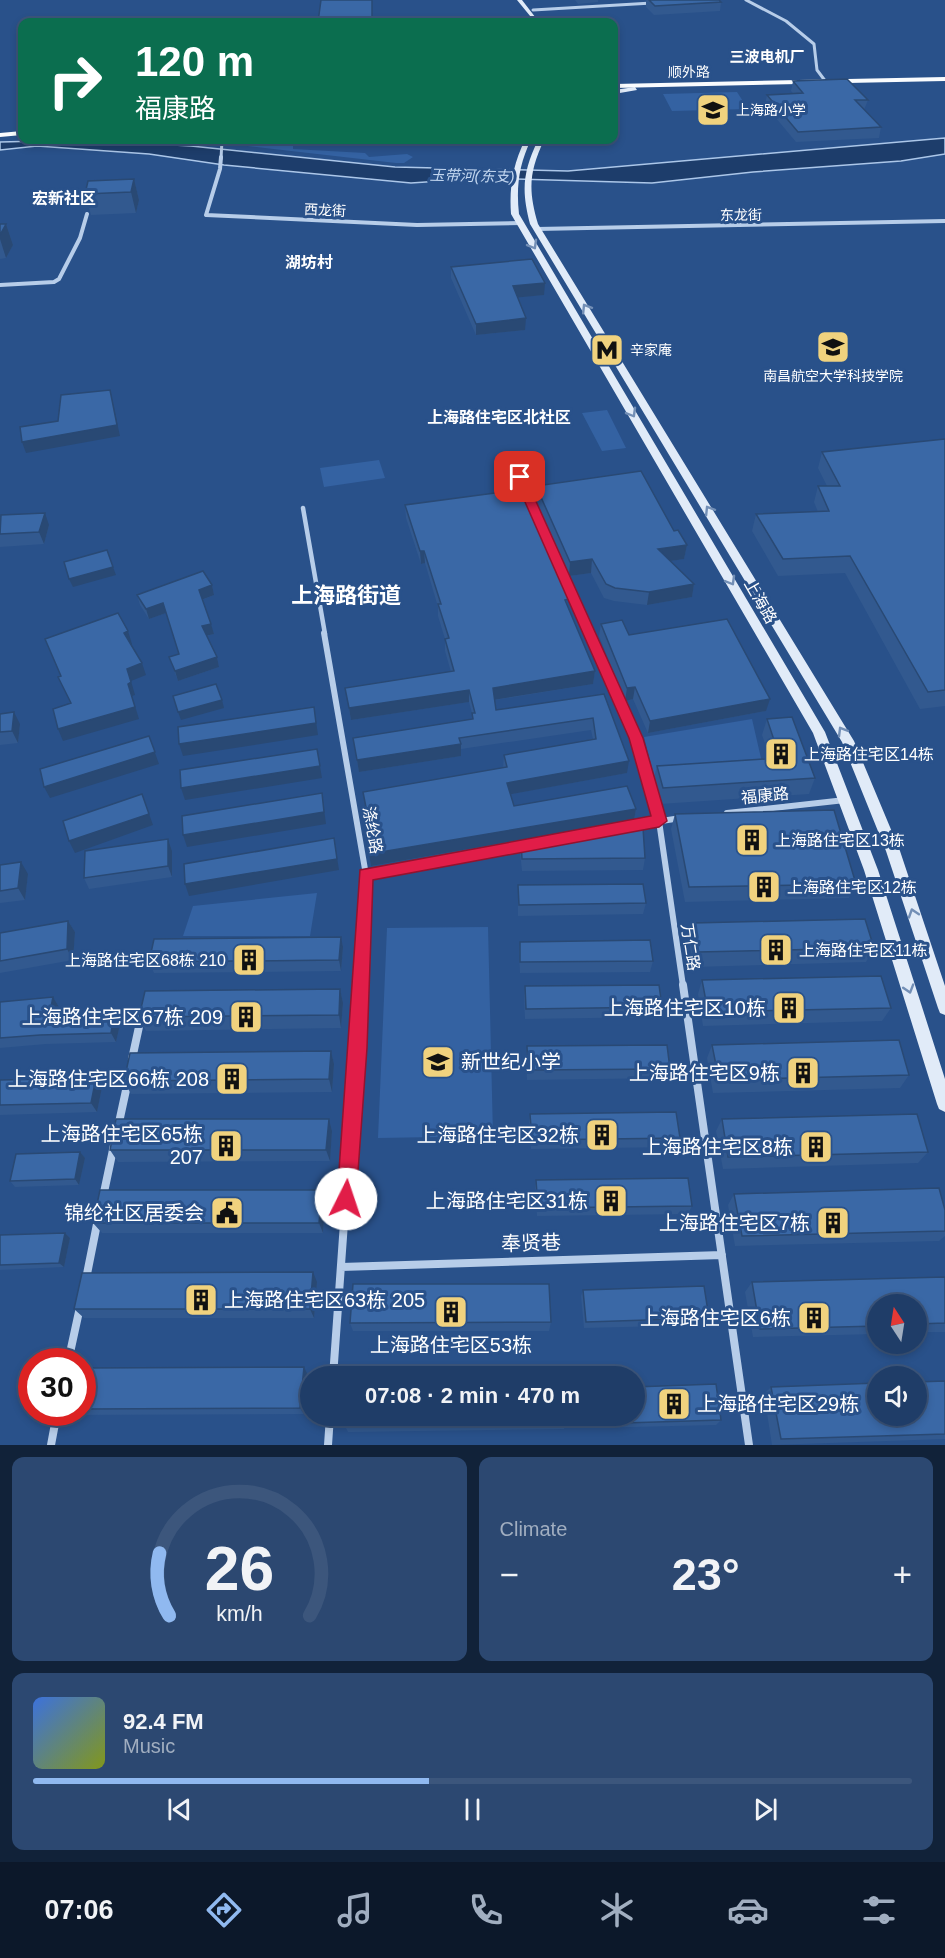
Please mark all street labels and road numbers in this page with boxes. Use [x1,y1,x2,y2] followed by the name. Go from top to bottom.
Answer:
[668,64,710,80] street label: 顺外路
[304,201,346,219] street label: 西龙街
[720,207,762,223] street label: 东龙街
[741,576,780,626] street label: 上海路
[740,785,790,806] street label: 福康路
[360,805,385,855] street label: 涤纶路
[678,922,703,972] street label: 万仁路
[501,1231,561,1255] street label: 奉贤巷

